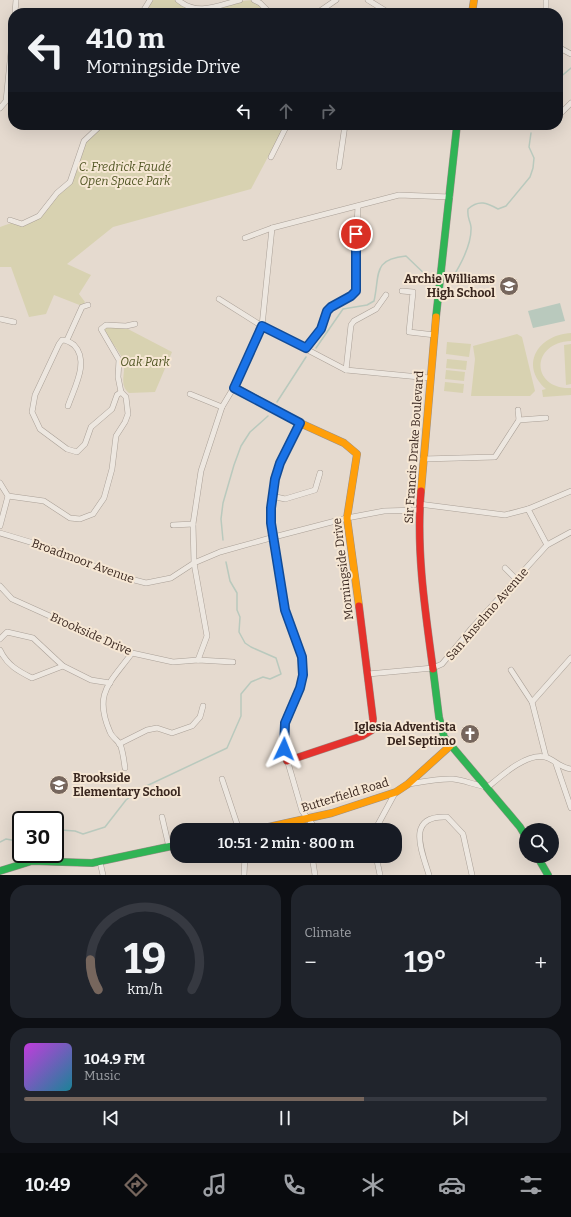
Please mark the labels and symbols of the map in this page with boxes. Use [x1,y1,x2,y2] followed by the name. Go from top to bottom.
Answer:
[79,160,171,188] park label: C. Fredrick Faudé Open Space Park
[339,217,373,251] pin
[404,272,495,300] place label: Archie Williams High School
[498,275,520,297] school or university icon: Archie Williams High School
[120,355,170,369] park label: Oak Park
[402,370,426,524] street label: Sir Francis Drake Boulevard
[330,517,356,621] street label: Morningside Drive
[30,536,136,586] street label: Broadmoor Avenue
[443,565,531,663] street label: San Anselmo Avenue
[48,610,134,658] street label: Brookside Drive
[354,720,456,748] place label: Iglesia Adventista Del Septimo
[459,723,481,745] church icon: Iglesia Adventista Del Septimo
[263,728,305,770] position arrow
[73,771,181,799] place label: Brookside Elementary School
[48,774,70,796] school or university icon: Brookside Elementary School
[300,775,390,815] street label: Butterfield Road
[12,811,64,863] speed limit sign: 30

